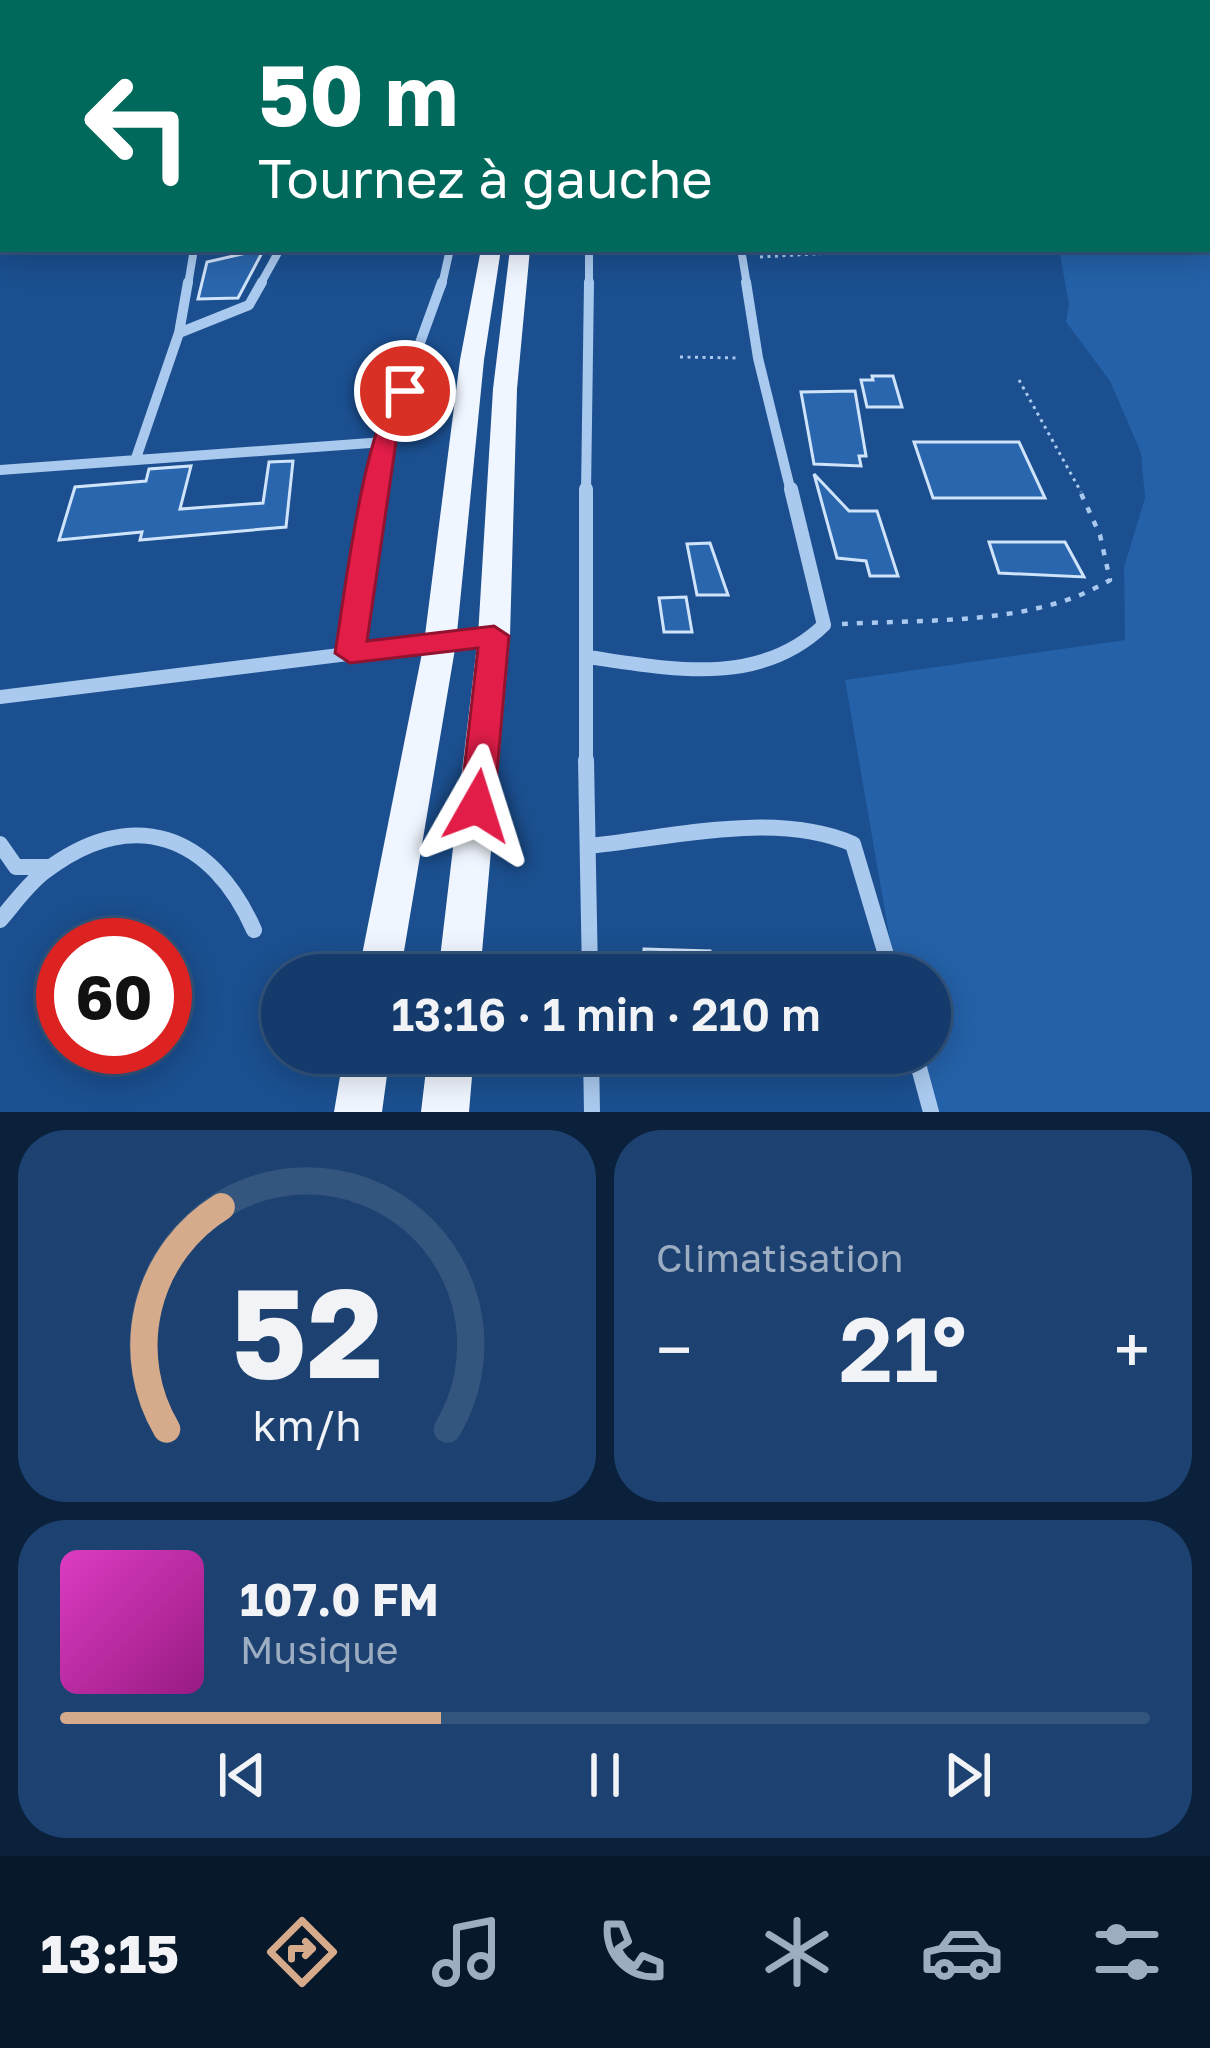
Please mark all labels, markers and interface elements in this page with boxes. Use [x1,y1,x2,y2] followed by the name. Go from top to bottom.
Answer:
[258,44,458,144] text: 50 m
[60,48,216,204] icon: left
[258,145,713,210] text: Tournez à gauche
[354,340,456,442] pin
[372,358,438,424] icon: arrive
[414,743,540,869] position arrow
[36,918,192,1074] speed limit sign: 60
[391,987,821,1041] text: 13:16 · 1 min · 210 m
[656,1234,903,1281] text: Climatisation
[231,1256,383,1405] text: 52
[839,1294,967,1402] text: 21°
[656,1309,692,1389] text: −
[1114,1309,1150,1389] text: +
[252,1399,362,1450] text: km/h
[240,1572,439,1626] text: 107.0 FM
[240,1626,398,1673] text: Musique
[209,1742,275,1808] icon: previous
[572,1742,638,1808] icon: pause
[935,1742,1001,1808] icon: next
[260,1910,344,1994] icon: directions
[425,1910,509,1994] icon: music
[590,1910,674,1994] icon: phone
[755,1910,839,1994] icon: climate
[920,1910,1004,1994] icon: car
[1085,1910,1169,1994] icon: filters
[41,1920,179,1985] text: 13:15

